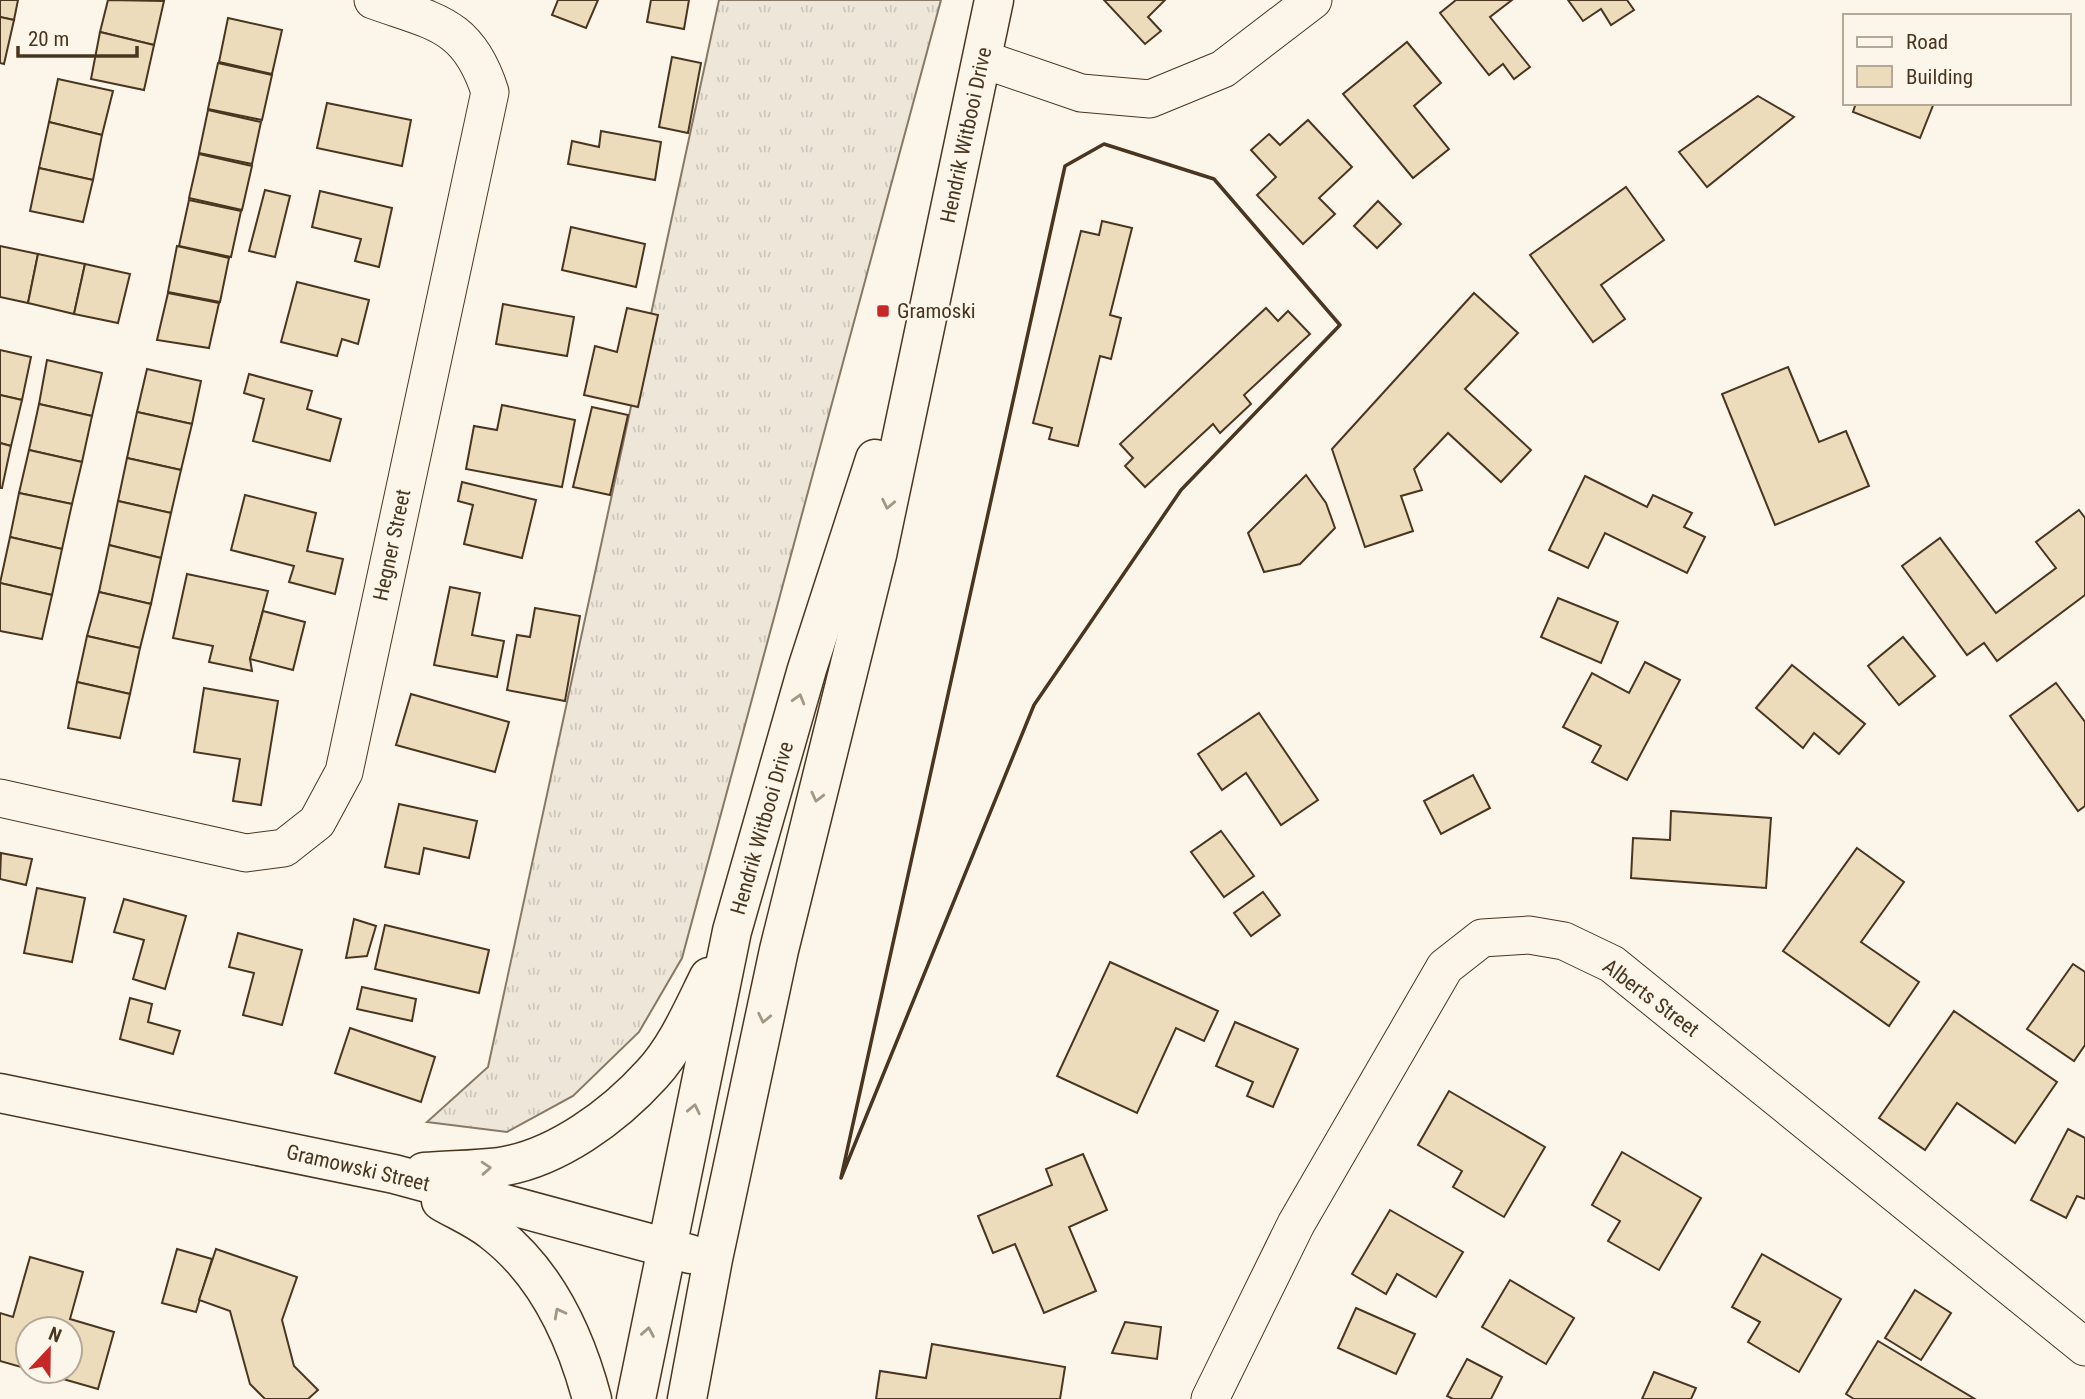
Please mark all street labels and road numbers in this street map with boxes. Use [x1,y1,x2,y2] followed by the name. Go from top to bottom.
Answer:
[936,45,996,225] street label: Hendrik Witbooi Drive
[368,487,416,603] street label: Hegner Street
[726,739,798,917] street label: Hendrik Witbooi Drive
[1598,954,1704,1042] street label: Alberts Street
[284,1140,432,1196] street label: Gramowski Street

